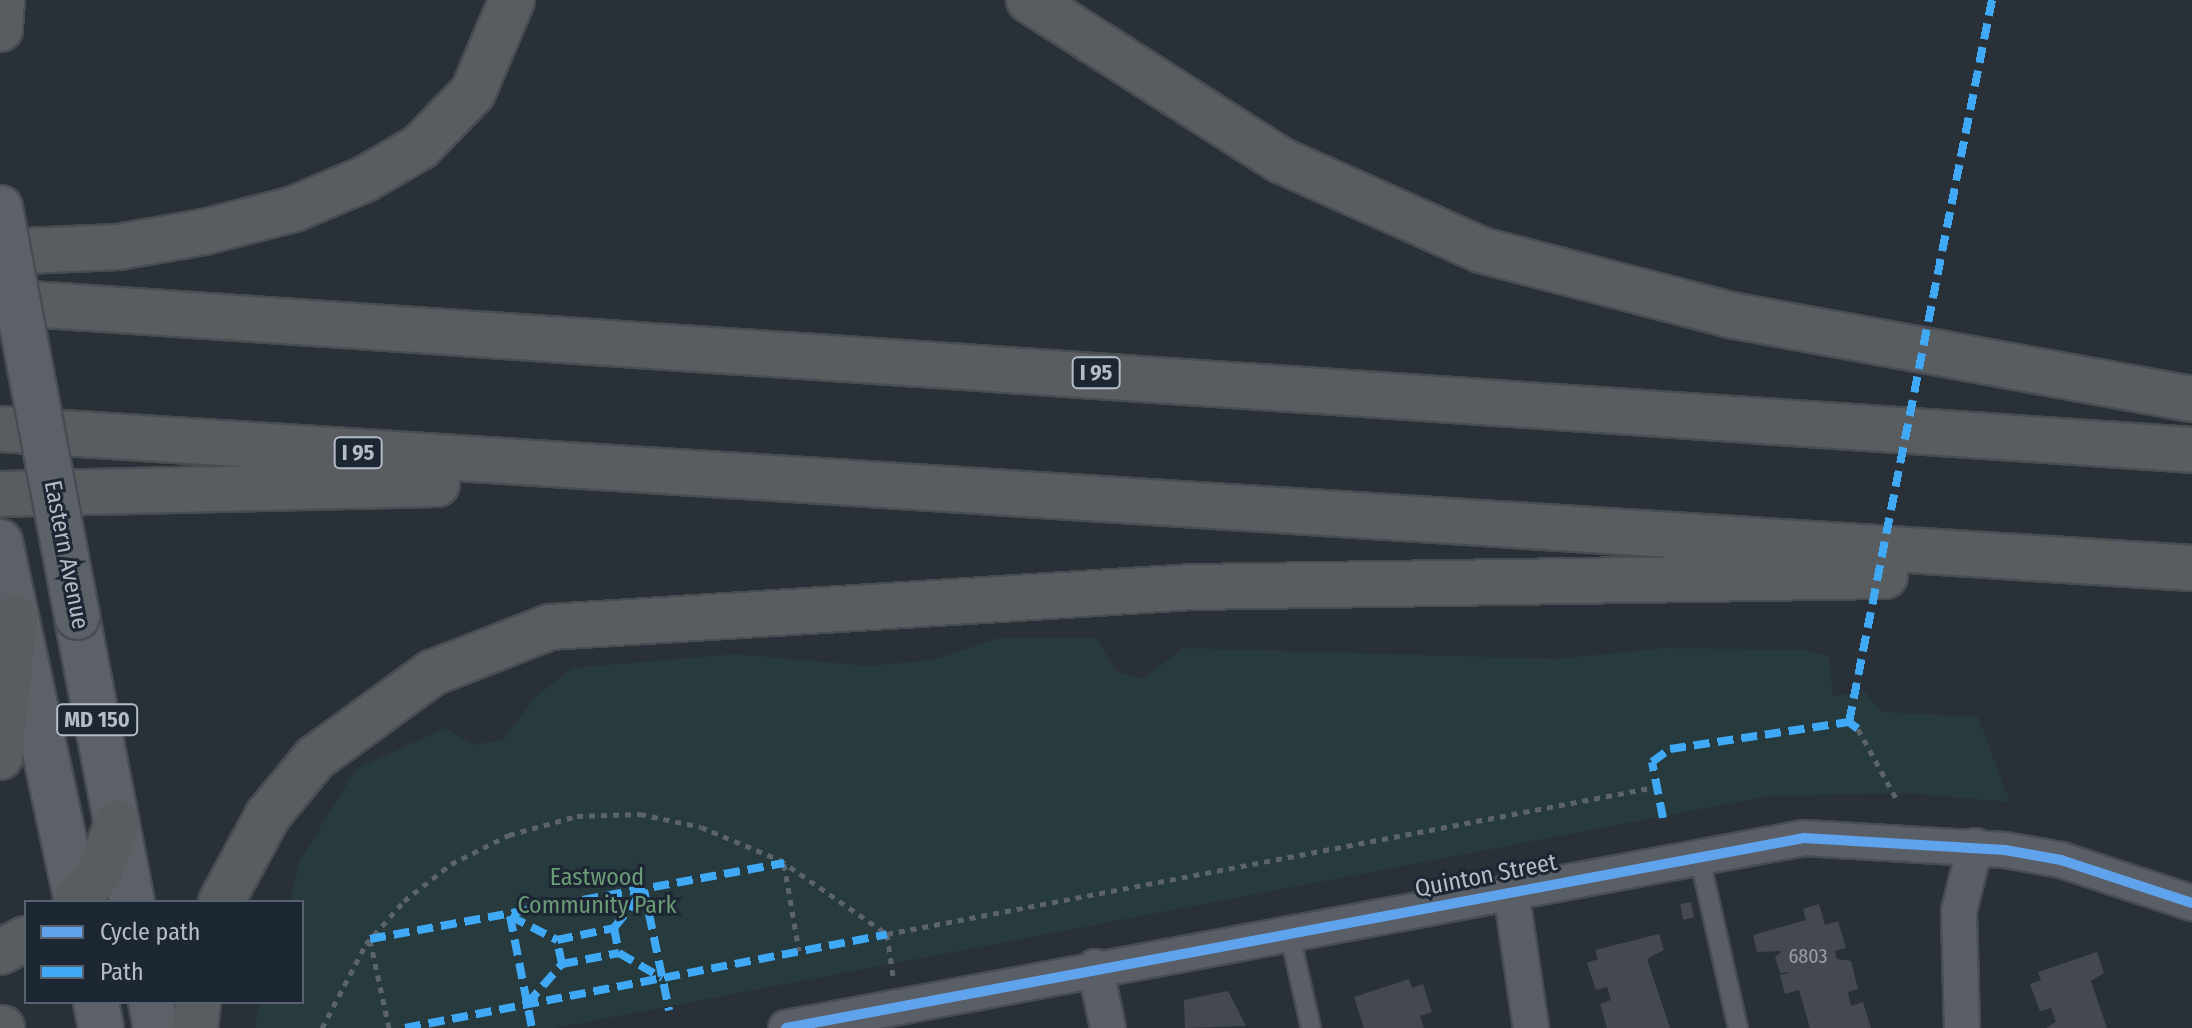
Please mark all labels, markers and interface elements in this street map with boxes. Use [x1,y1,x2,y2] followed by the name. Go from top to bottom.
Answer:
[1070,355,1122,391] road number: I 95
[332,435,384,471] road number: I 95
[37,478,95,632] street label: Eastern Avenue
[55,702,139,738] road number: MD 150
[1413,848,1559,904] street label: Quinton Street
[517,864,677,920] park label: Eastwood Community Park
[24,900,304,1004] legend
[100,918,200,946] text: Cycle path
[1788,944,1828,968] house number: 6803
[100,958,144,986] text: Path

